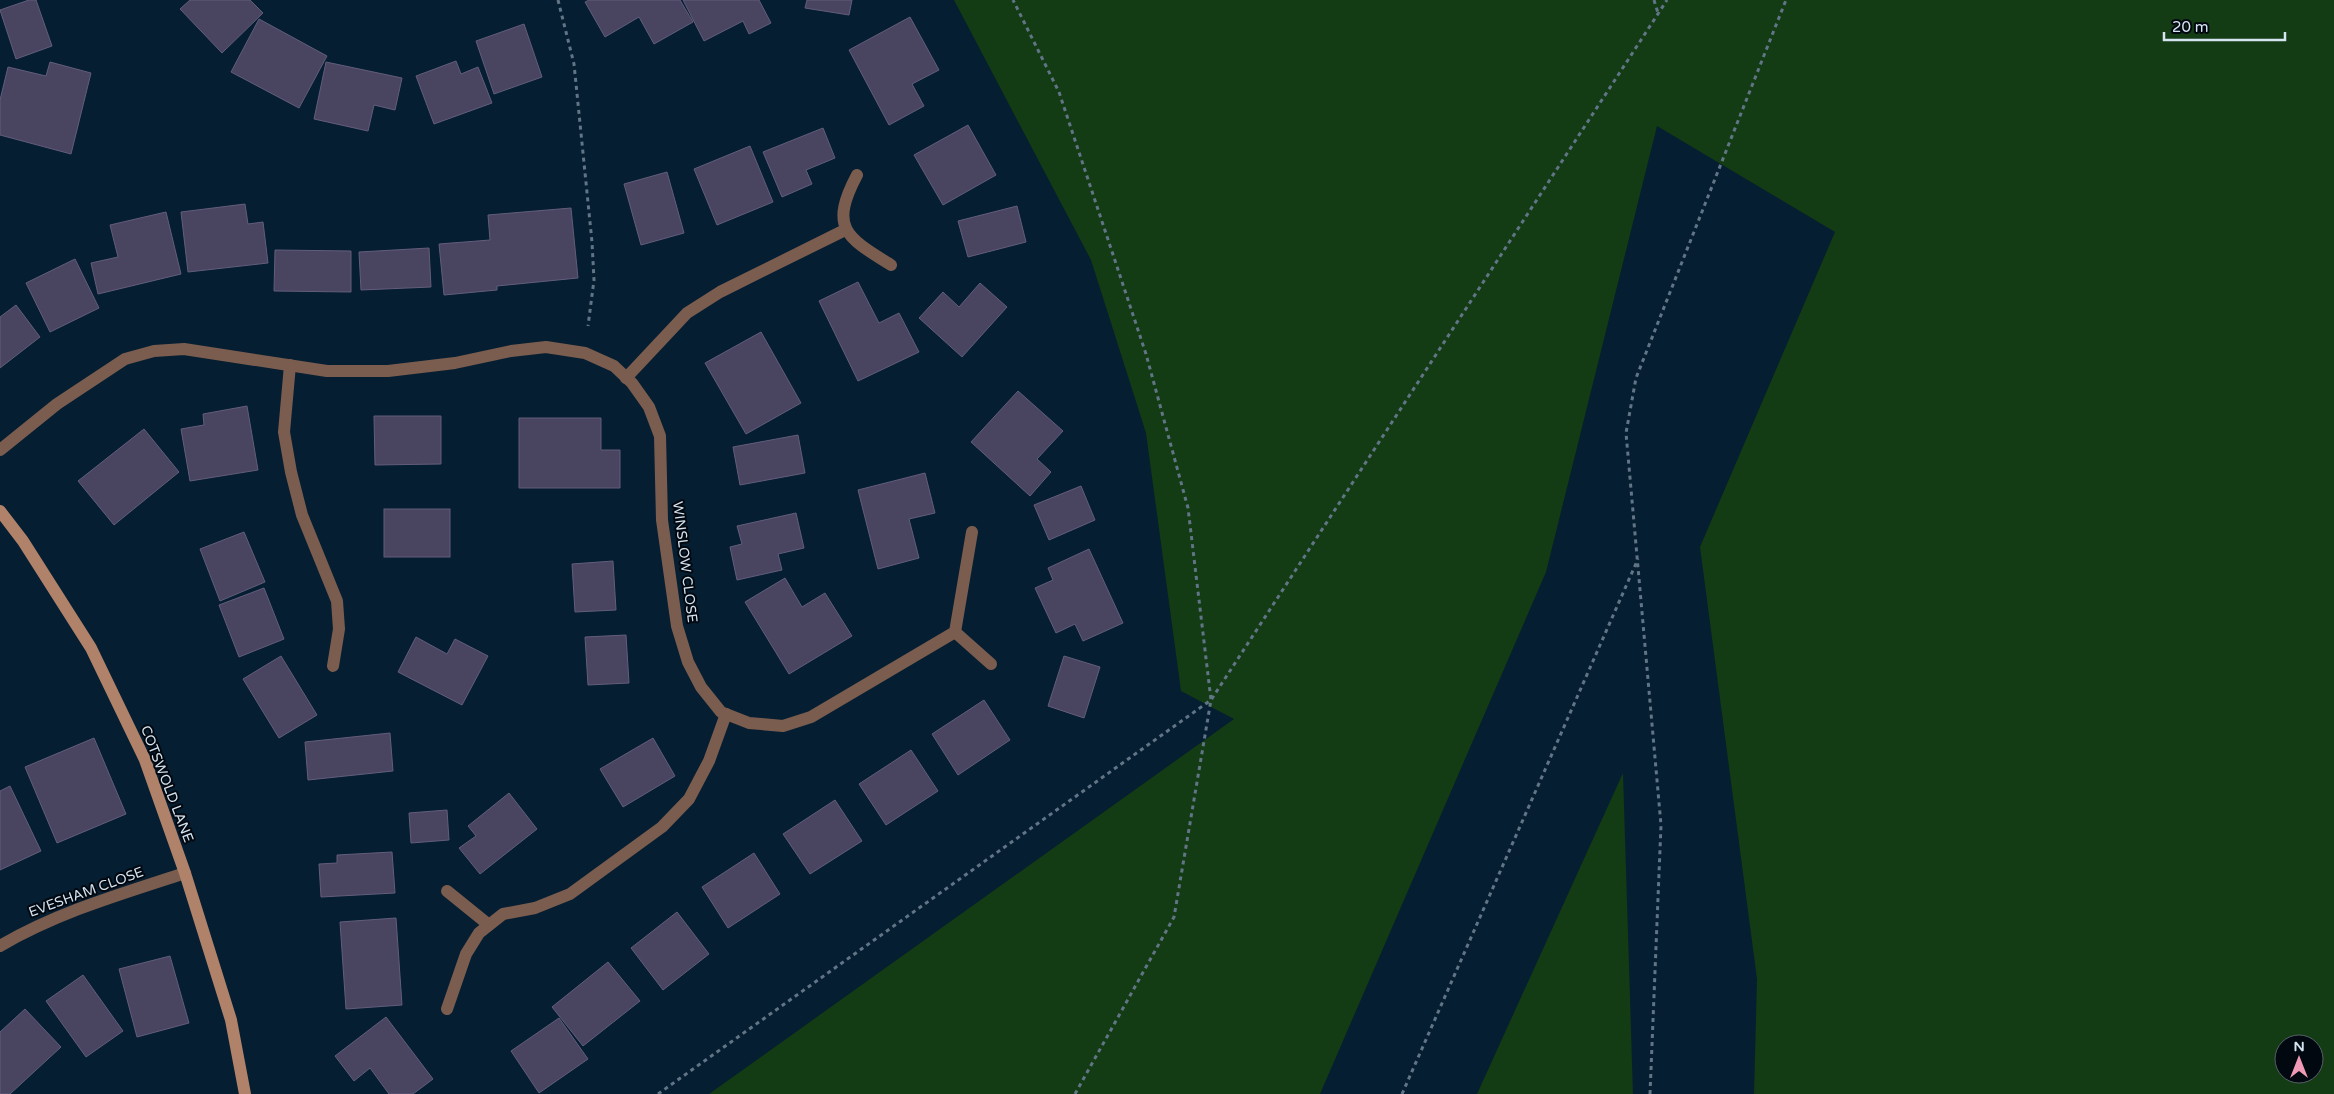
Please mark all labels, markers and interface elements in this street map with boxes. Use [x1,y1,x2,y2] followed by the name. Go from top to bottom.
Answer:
[2164,10,2285,42] scale bar
[2172,18,2209,36] text: 20 m
[669,500,701,624] street label: WINSLOW CLOSE
[137,723,197,845] street label: COTSWOLD LANE
[26,863,146,921] street label: EVESHAM CLOSE
[2274,1034,2324,1084] north arrow
[2293,1038,2305,1055] text: N

